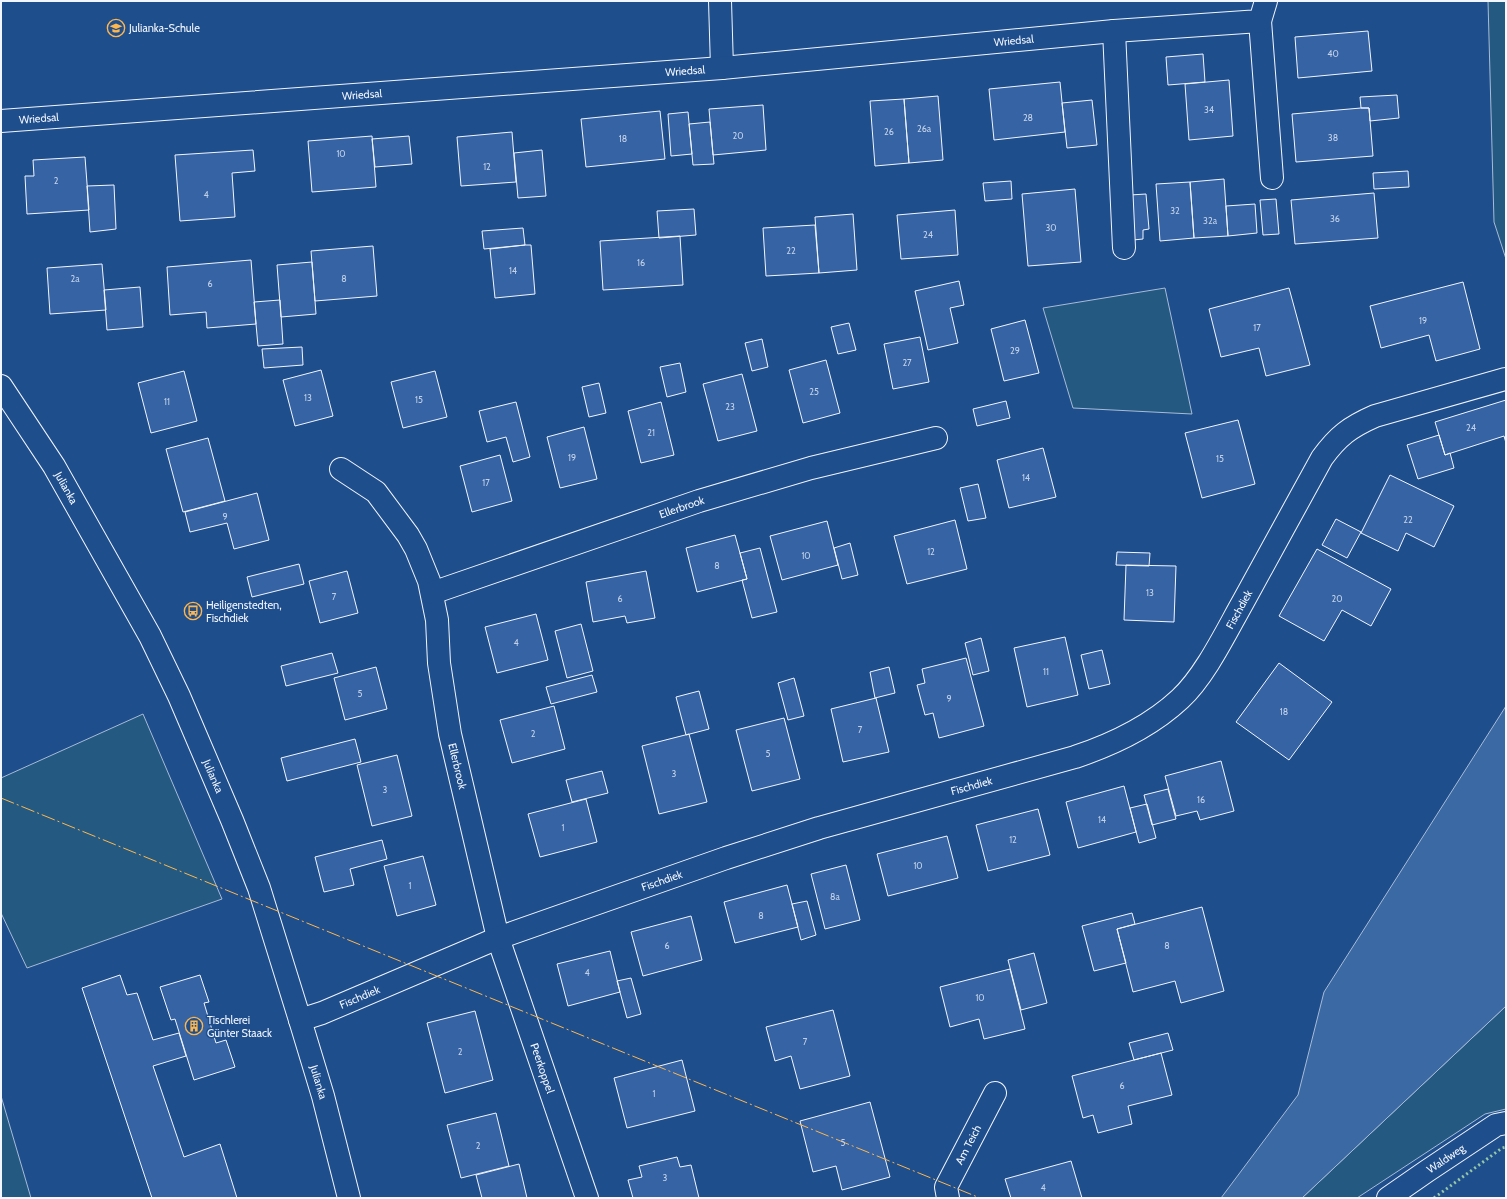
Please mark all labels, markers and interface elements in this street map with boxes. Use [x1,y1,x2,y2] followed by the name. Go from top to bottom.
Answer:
[106,18,126,38] school or university icon: Julianka-Schule
[128,21,200,35] place label: Julianka-Schule
[993,32,1035,49] street label: Wriedsal
[1327,48,1339,59] house number: 40
[665,62,706,79] street label: Wriedsal
[342,86,383,103] street label: Wriedsal
[1204,104,1214,115] house number: 34
[18,110,60,127] street label: Wriedsal
[1023,112,1033,123] house number: 28
[917,123,932,134] house number: 26a
[884,126,894,137] house number: 26
[733,130,744,141] house number: 20
[1328,132,1338,143] house number: 38
[619,133,627,144] house number: 18
[336,148,346,159] house number: 10
[483,161,491,172] house number: 12
[54,175,59,186] house number: 2
[203,189,209,200] house number: 4
[1170,205,1180,216] house number: 32
[1330,213,1340,224] house number: 36
[1203,215,1218,226] house number: 32a
[1045,222,1057,233] house number: 30
[923,229,933,240] house number: 24
[786,245,796,256] house number: 22
[637,257,645,268] house number: 16
[509,265,517,276] house number: 14
[70,273,80,284] house number: 2a
[341,273,347,284] house number: 8
[207,278,213,289] house number: 6
[1419,315,1427,326] house number: 19
[1253,322,1261,333] house number: 17
[1010,345,1020,356] house number: 29
[902,357,912,368] house number: 27
[809,386,819,397] house number: 25
[304,392,312,403] house number: 13
[415,394,423,405] house number: 15
[164,396,170,407] house number: 11
[725,401,735,412] house number: 23
[1466,422,1476,433] house number: 24
[647,427,655,438] house number: 21
[568,452,576,463] house number: 19
[1216,453,1224,464] house number: 15
[51,468,81,507] street label: Julianka
[1022,472,1030,483] house number: 14
[482,477,490,488] house number: 17
[657,493,706,521] street label: Ellerbrook
[222,511,228,522] house number: 9
[1403,514,1413,525] house number: 22
[927,546,935,557] house number: 12
[801,550,811,561] house number: 10
[714,560,720,571] house number: 8
[1146,587,1154,598] house number: 13
[1223,587,1255,631] street label: Fischdiek
[332,591,337,602] house number: 7
[617,593,623,604] house number: 6
[1332,593,1343,604] house number: 20
[206,598,282,625] place label: Heiligenstedten, Fischdiek
[183,601,203,621] bus stop icon: Heiligenstedten, Fischdiek
[513,637,519,648] house number: 4
[1043,666,1049,677] house number: 11
[358,688,363,699] house number: 5
[946,693,952,704] house number: 9
[1280,706,1288,717] house number: 18
[858,724,863,735] house number: 7
[531,728,536,739] house number: 2
[445,742,470,791] street label: Ellerbrook
[766,748,771,759] house number: 5
[200,756,227,796] street label: Julianka
[672,768,677,779] house number: 3
[949,773,994,798] street label: Fischdiek
[383,784,388,795] house number: 3
[1197,794,1205,805] house number: 16
[1098,814,1106,825] house number: 14
[562,822,565,833] house number: 1
[1009,834,1017,845] house number: 12
[913,860,923,871] house number: 10
[639,867,684,894] street label: Fischdiek
[409,880,412,891] house number: 1
[830,891,841,902] house number: 8a
[758,910,764,921] house number: 8
[664,940,670,951] house number: 6
[1164,940,1170,951] house number: 8
[584,967,590,978] house number: 4
[337,982,382,1012] street label: Fischdiek
[975,992,985,1003] house number: 10
[207,1013,272,1040] place label: Tischlerei Günter Staack
[184,1016,204,1036] building icon: Tischlerei Günter Staack
[803,1036,808,1047] house number: 7
[527,1041,558,1095] street label: Peerkoppel
[458,1046,463,1057] house number: 2
[307,1062,331,1101] street label: Julianka
[1119,1080,1125,1091] house number: 6
[653,1088,656,1099] house number: 1
[952,1122,984,1167] street label: Am Teich
[841,1137,846,1148] house number: 5
[476,1140,481,1151] house number: 2
[1424,1140,1468,1176] street label: Waldweg
[663,1172,668,1183] house number: 3
[1040,1182,1046,1193] house number: 4

